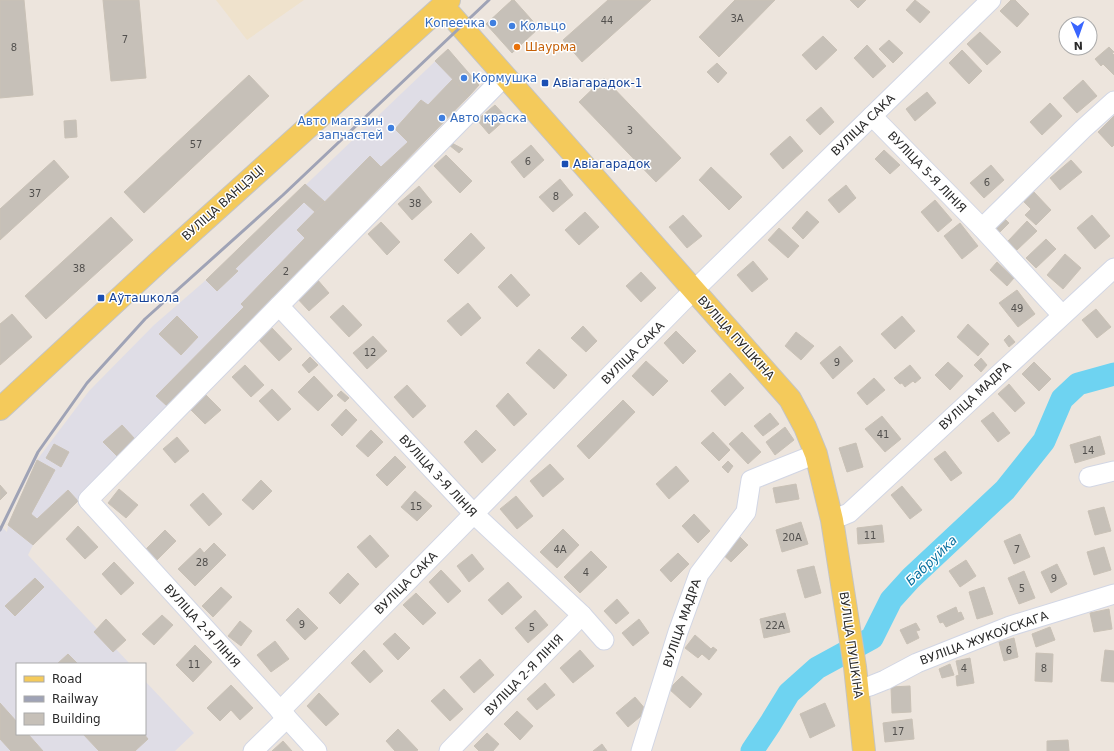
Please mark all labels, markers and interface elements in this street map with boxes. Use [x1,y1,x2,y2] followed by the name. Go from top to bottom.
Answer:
[730,13,744,24] house number: 3А
[601,15,613,26] house number: 44
[425,16,485,30] place label: Копеечка
[1058,16,1098,56] north arrow
[488,18,498,28] marker: Копеечка
[520,19,566,33] place label: Кольцо
[507,21,517,31] marker: Кольцо
[122,34,128,45] house number: 7
[1073,39,1083,52] text: N
[525,40,576,54] place label: Шаурма
[11,42,17,53] house number: 8
[512,42,522,52] marker: Шаурма
[472,71,537,85] place label: Кормушка
[459,73,469,83] marker: Кормушка
[553,76,642,90] place label: Авіагарадок-1
[540,78,550,88] marker: Авіагарадок-1
[828,91,898,159] street label: ВУЛІЦА САКА
[450,111,527,125] place label: Авто краска
[437,113,447,123] marker: Авто краска
[297,114,383,142] place label: Авто магазин запчастей
[386,123,396,133] marker: Авто магазин запчастей
[627,125,633,136] house number: 3
[885,129,969,215] street label: ВУЛІЦА 5-Я ЛІНІЯ
[190,139,202,150] house number: 57
[525,156,531,167] house number: 6
[573,157,650,171] place label: Авіагарадок
[560,159,570,169] marker: Авіагарадок
[179,163,267,243] street label: ВУЛІЦА ВАНЦЭЦІ
[984,177,990,188] house number: 6
[29,188,41,199] house number: 37
[553,191,559,202] house number: 8
[409,198,421,209] house number: 38
[73,263,85,274] house number: 38
[283,266,289,277] house number: 2
[109,291,179,305] place label: Аўташкола
[96,293,106,303] marker: Аўташкола
[695,293,778,383] street label: ВУЛІЦА ПУШКІНА
[1011,303,1023,314] house number: 49
[599,318,668,387] street label: ВУЛІЦА САКА
[364,347,376,358] house number: 12
[834,357,840,368] house number: 9
[936,359,1014,433] street label: ВУЛІЦА МАДРА
[877,429,889,440] house number: 41
[396,432,480,520] street label: ВУЛІЦА 3-Я ЛІНІЯ
[1082,445,1094,456] house number: 14
[410,501,422,512] house number: 15
[864,530,876,541] house number: 11
[782,532,802,543] house number: 20А
[903,532,960,588] water label: Бабруйка
[553,544,567,555] house number: 4А
[1014,544,1020,555] house number: 7
[372,548,441,617] street label: ВУЛІЦА САКА
[196,557,208,568] house number: 28
[583,567,589,578] house number: 4
[1051,573,1057,584] house number: 9
[660,576,704,669] street label: ВУЛІЦА МАДРА
[161,582,243,670] street label: ВУЛІЦА 2-Я ЛІНІЯ
[1019,583,1025,594] house number: 5
[837,591,866,700] street label: ВУЛІЦА ПУШКІНА
[918,607,1051,668] street label: ВУЛІЦА ЖУКОЎСКАГА
[299,619,305,630] house number: 9
[765,620,785,631] house number: 22А
[529,622,535,633] house number: 5
[482,632,566,718] street label: ВУЛІЦА 2-Я ЛІНІЯ
[1006,645,1012,656] house number: 6
[188,659,200,670] house number: 11
[16,663,146,735] legend
[961,663,967,674] house number: 4
[1041,663,1047,674] house number: 8
[52,672,82,686] text: Road
[52,692,98,706] text: Railway
[52,712,101,726] text: Building
[892,726,904,737] house number: 17

